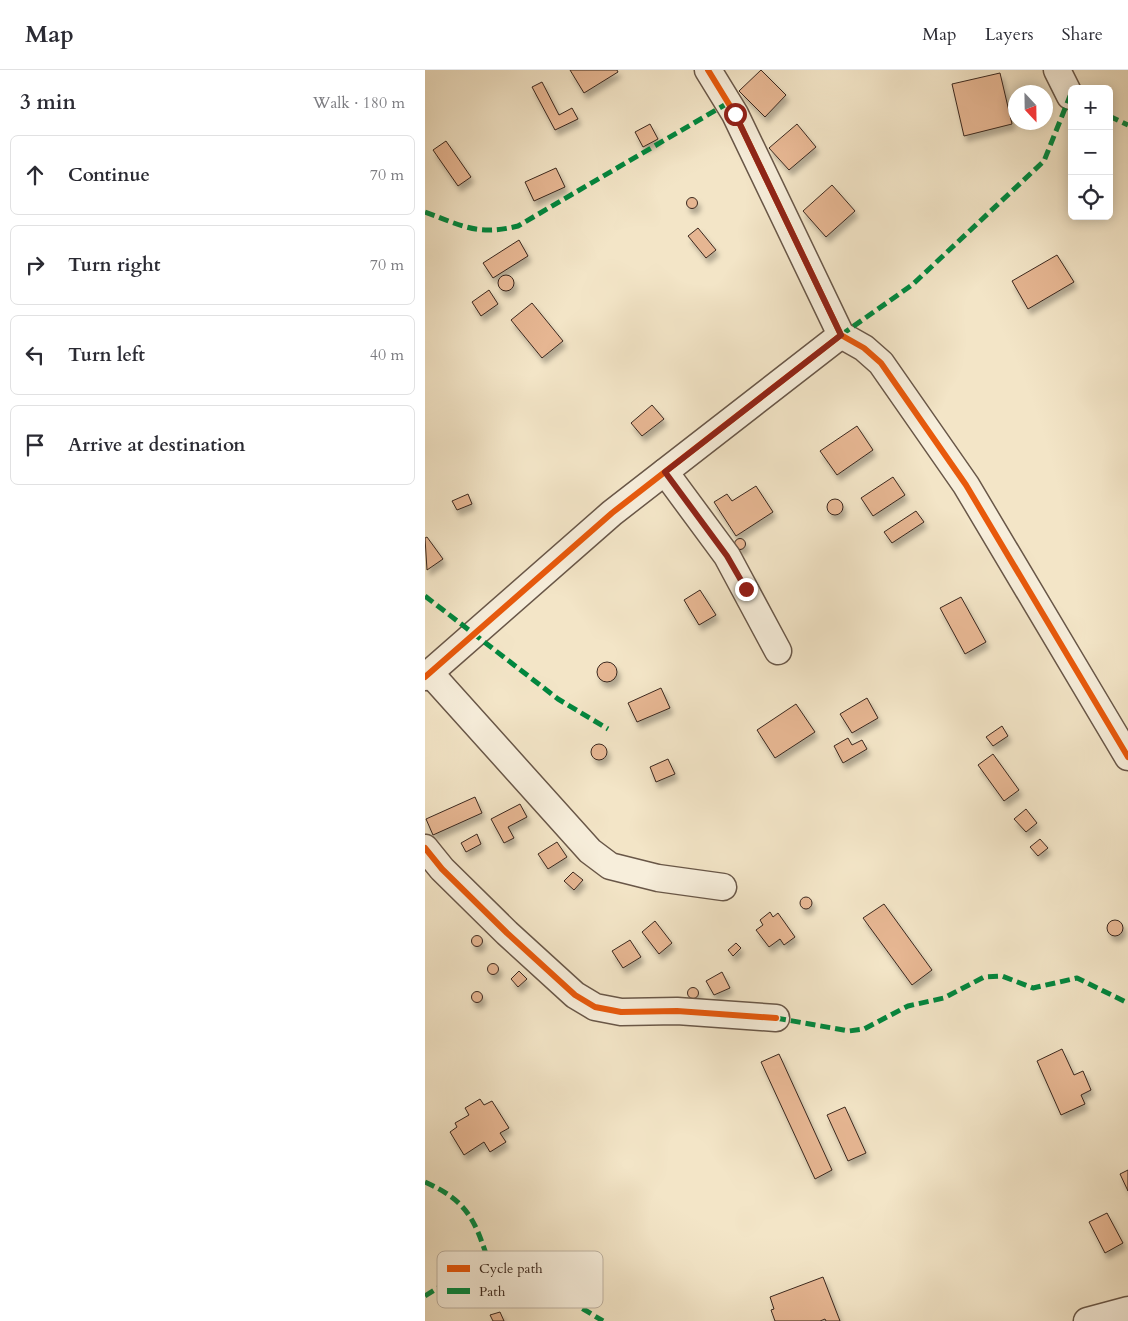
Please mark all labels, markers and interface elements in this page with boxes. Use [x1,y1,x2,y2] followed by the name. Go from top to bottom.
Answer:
[25,18,74,51] text: Map
[922,22,957,47] text: Map
[985,22,1034,47] text: Layers
[1062,22,1103,47] text: Share
[1008,85,1053,130] north arrow
[1068,85,1113,220] map controls
[1068,85,1113,130] button: +
[20,88,76,117] text: 3 min
[313,92,405,114] text: Walk · 180 m
[724,103,747,126] route start
[1068,130,1113,175] button: −
[21,161,49,189] icon: ahead
[68,162,150,188] text: Continue
[370,164,404,186] text: 70 m
[1068,175,1113,220] button: locate
[21,251,49,279] icon: right
[68,252,160,278] text: Turn right
[370,254,404,276] text: 70 m
[21,341,49,369] icon: left
[68,342,145,368] text: Turn left
[370,344,404,366] text: 40 m
[21,431,49,459] icon: arrive
[68,432,245,458] text: Arrive at destination
[735,578,758,601] route end
[437,1251,603,1308] legend
[479,1259,543,1278] text: Cycle path
[479,1282,506,1301] text: Path

